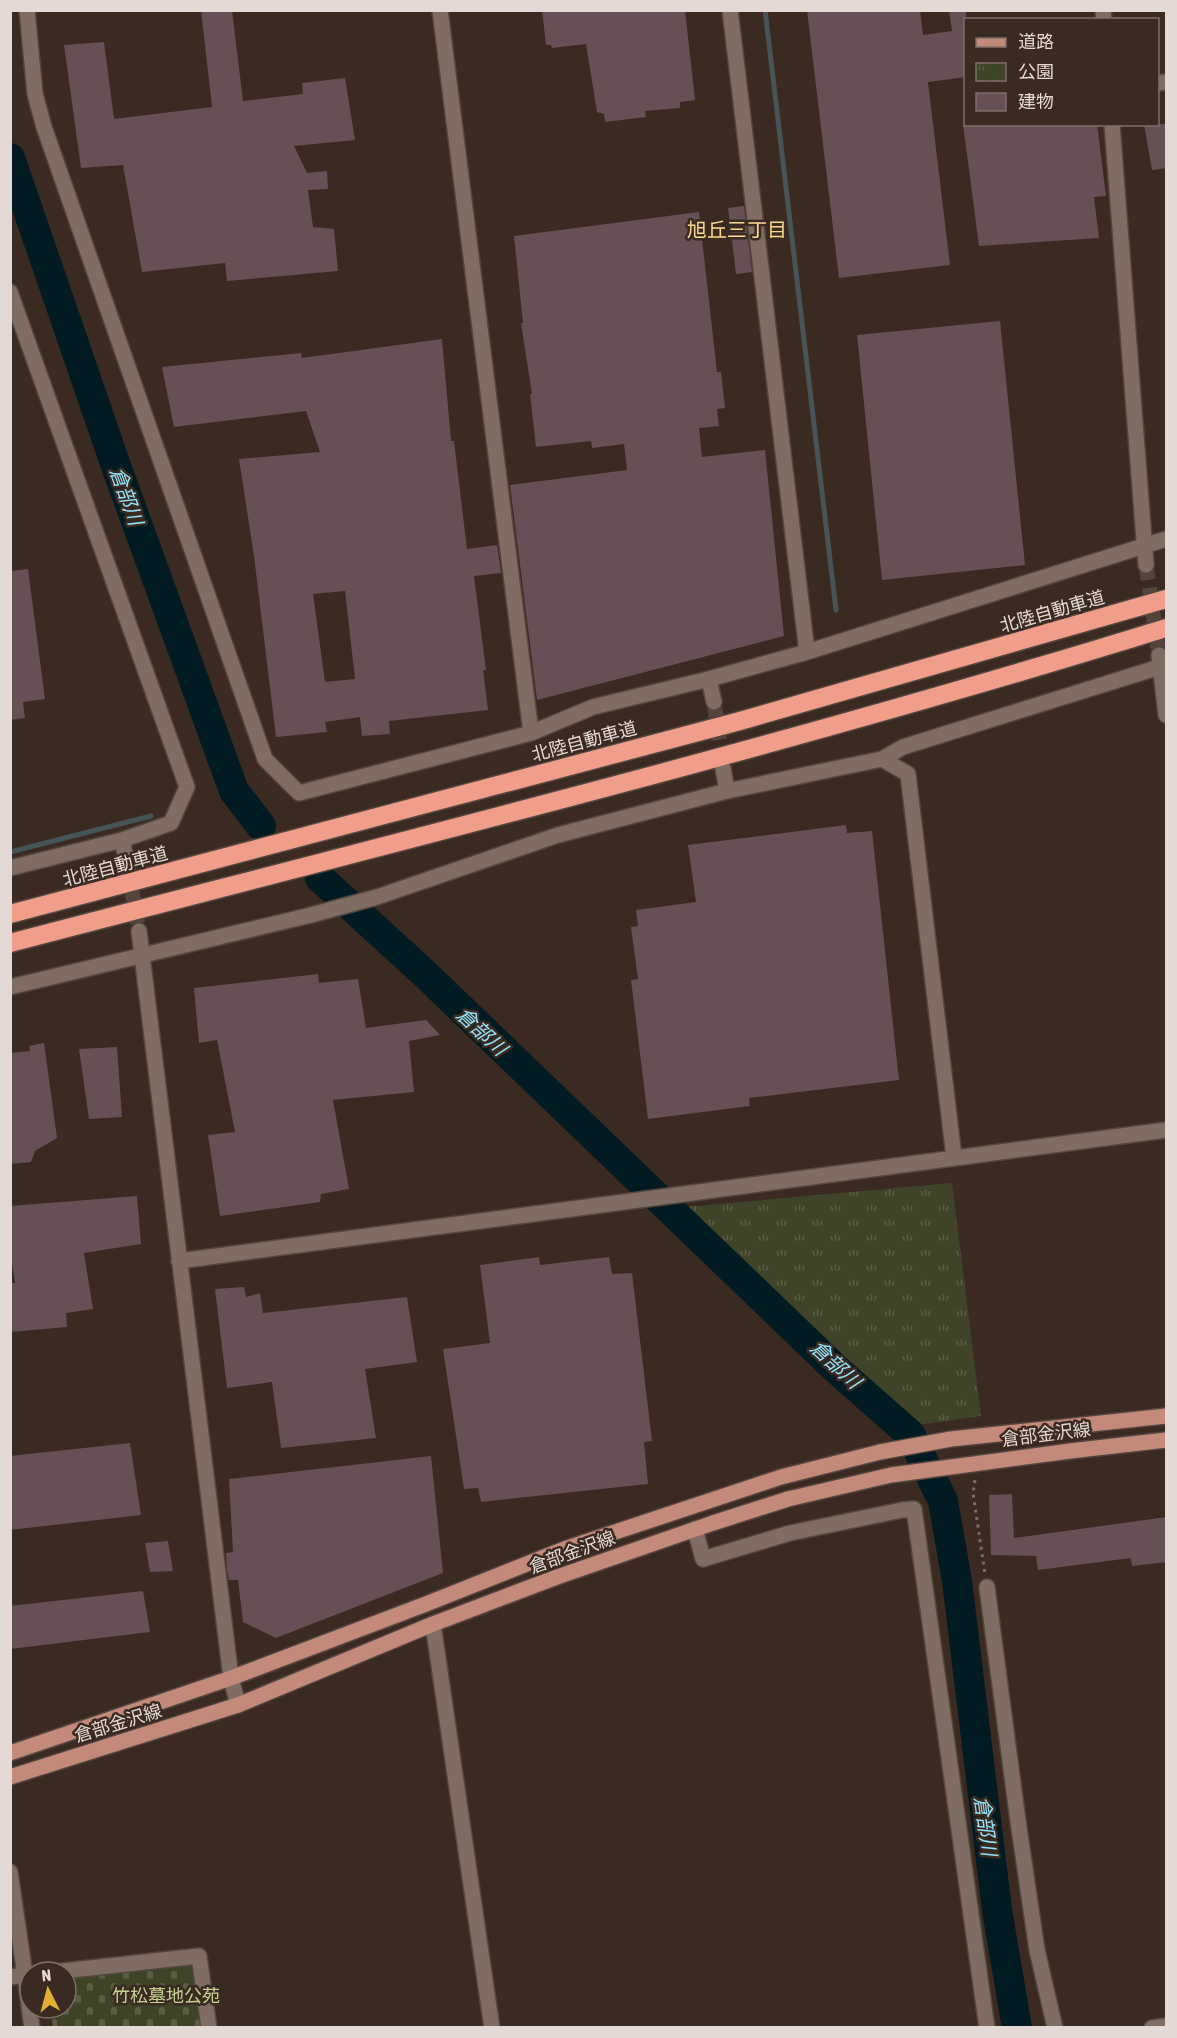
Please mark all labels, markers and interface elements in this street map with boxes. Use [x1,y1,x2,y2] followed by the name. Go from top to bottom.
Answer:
[964,18,1159,126] legend
[1018,31,1054,52] text: 道路
[1018,61,1054,82] text: 公園
[1018,91,1054,112] text: 建物
[687,218,787,241] district label: 旭丘三丁目
[106,464,149,530] water label: 倉部川
[997,586,1107,636] street label: 北陸自動車道
[529,717,639,765] street label: 北陸自動車道
[60,842,170,890] street label: 北陸自動車道
[452,1002,513,1061] water label: 倉部川
[806,1335,867,1394] water label: 倉部川
[1000,1418,1092,1450] street label: 倉部金沢線
[526,1527,618,1577] street label: 倉部金沢線
[72,1700,164,1746] street label: 倉部金沢線
[970,1795,1002,1859] water label: 倉部川
[18,1960,78,2020] north arrow
[41,1966,52,1985] text: N
[112,1985,220,2006] park label: 竹松墓地公苑

